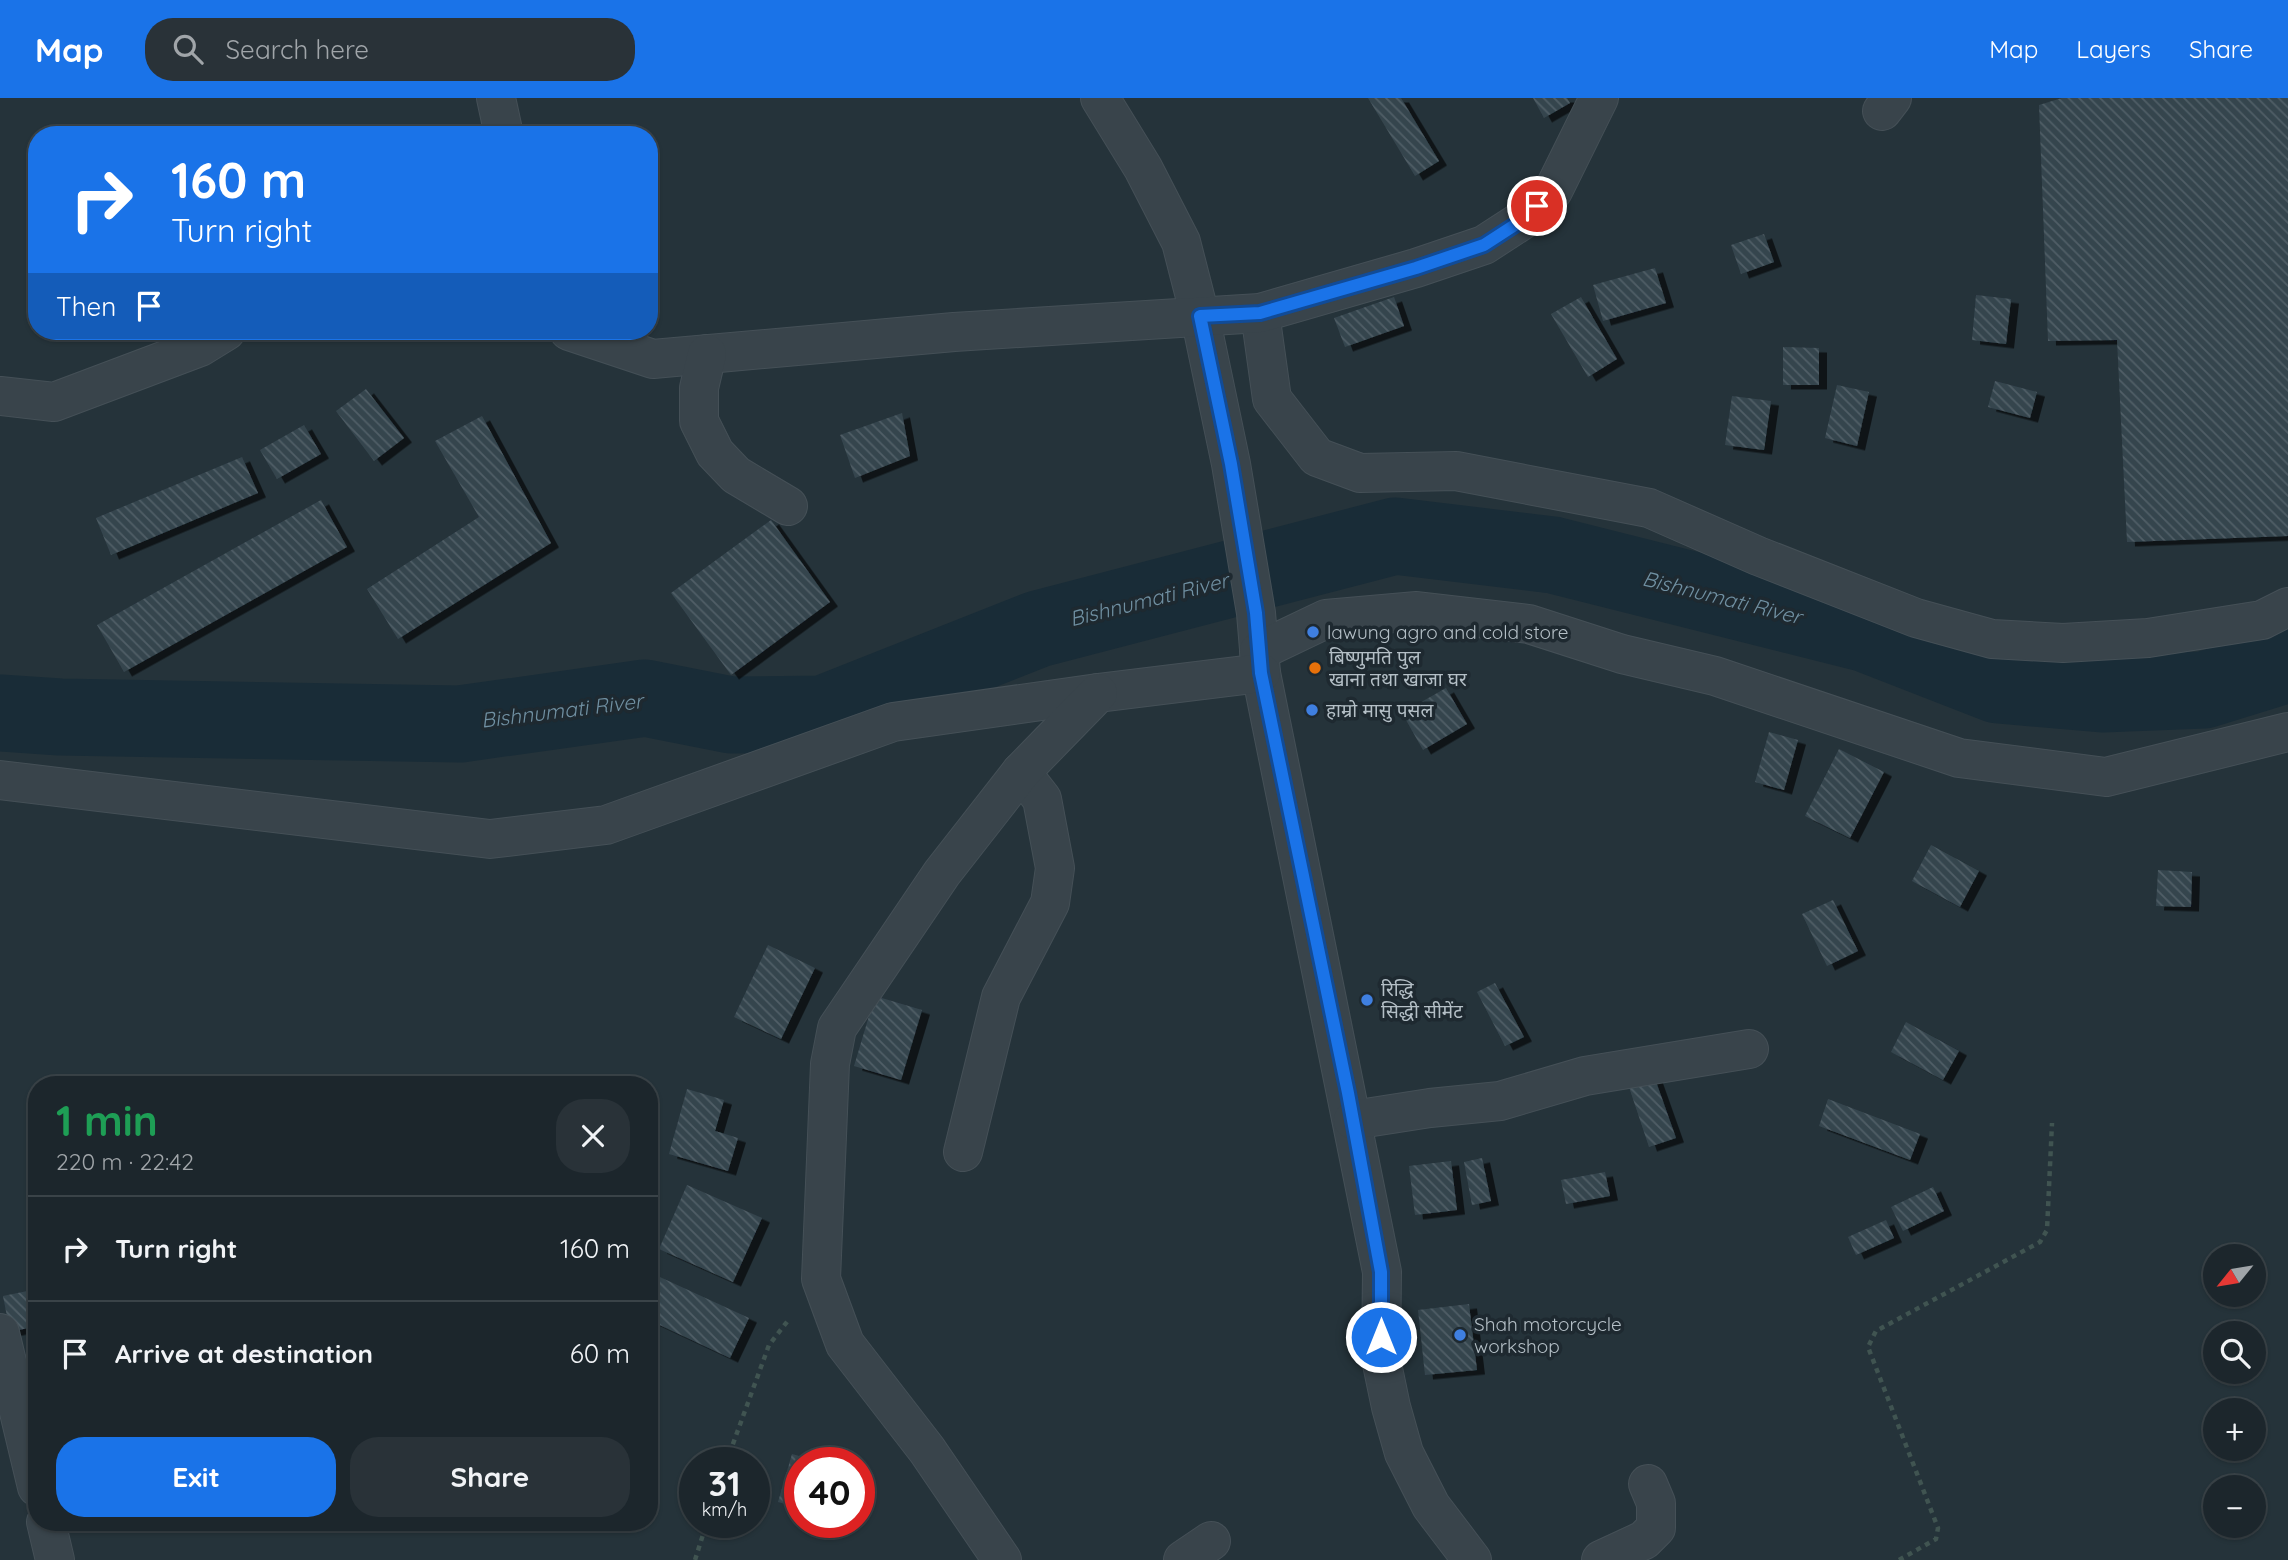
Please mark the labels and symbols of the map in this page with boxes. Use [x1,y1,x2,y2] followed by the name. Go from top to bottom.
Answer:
[1507,176,1567,236] pin
[1640,565,1807,630] water label: Bishnumati River
[1067,566,1234,631] water label: Bishnumati River
[1327,620,1569,644] place label: lawung agro and cold store
[1305,624,1321,640] marker: lawung agro and cold store
[1329,645,1468,691] place label: बिष्णुमति पुल खाना तथा खाजा घर
[1307,660,1323,676] marker: बिष्णुमति पुल खाना तथा खाजा घर
[480,687,647,733] water label: Bishnumati River
[1326,698,1434,723] place label: हाम्रो मासु पसल
[1304,702,1320,718] marker: हाम्रो मासु पसल
[1381,977,1463,1023] place label: रिद्धि सिद्धी सीमेंट
[1359,992,1375,1008] marker: रिद्धि सिद्धी सीमेंट
[2203,1244,2266,1307] north arrow
[1344,1300,1418,1374] position arrow
[1474,1312,1622,1358] place label: Shah motorcycle workshop
[1452,1327,1468,1343] marker: Shah motorcycle workshop
[784,1447,875,1538] speed limit sign: 40

